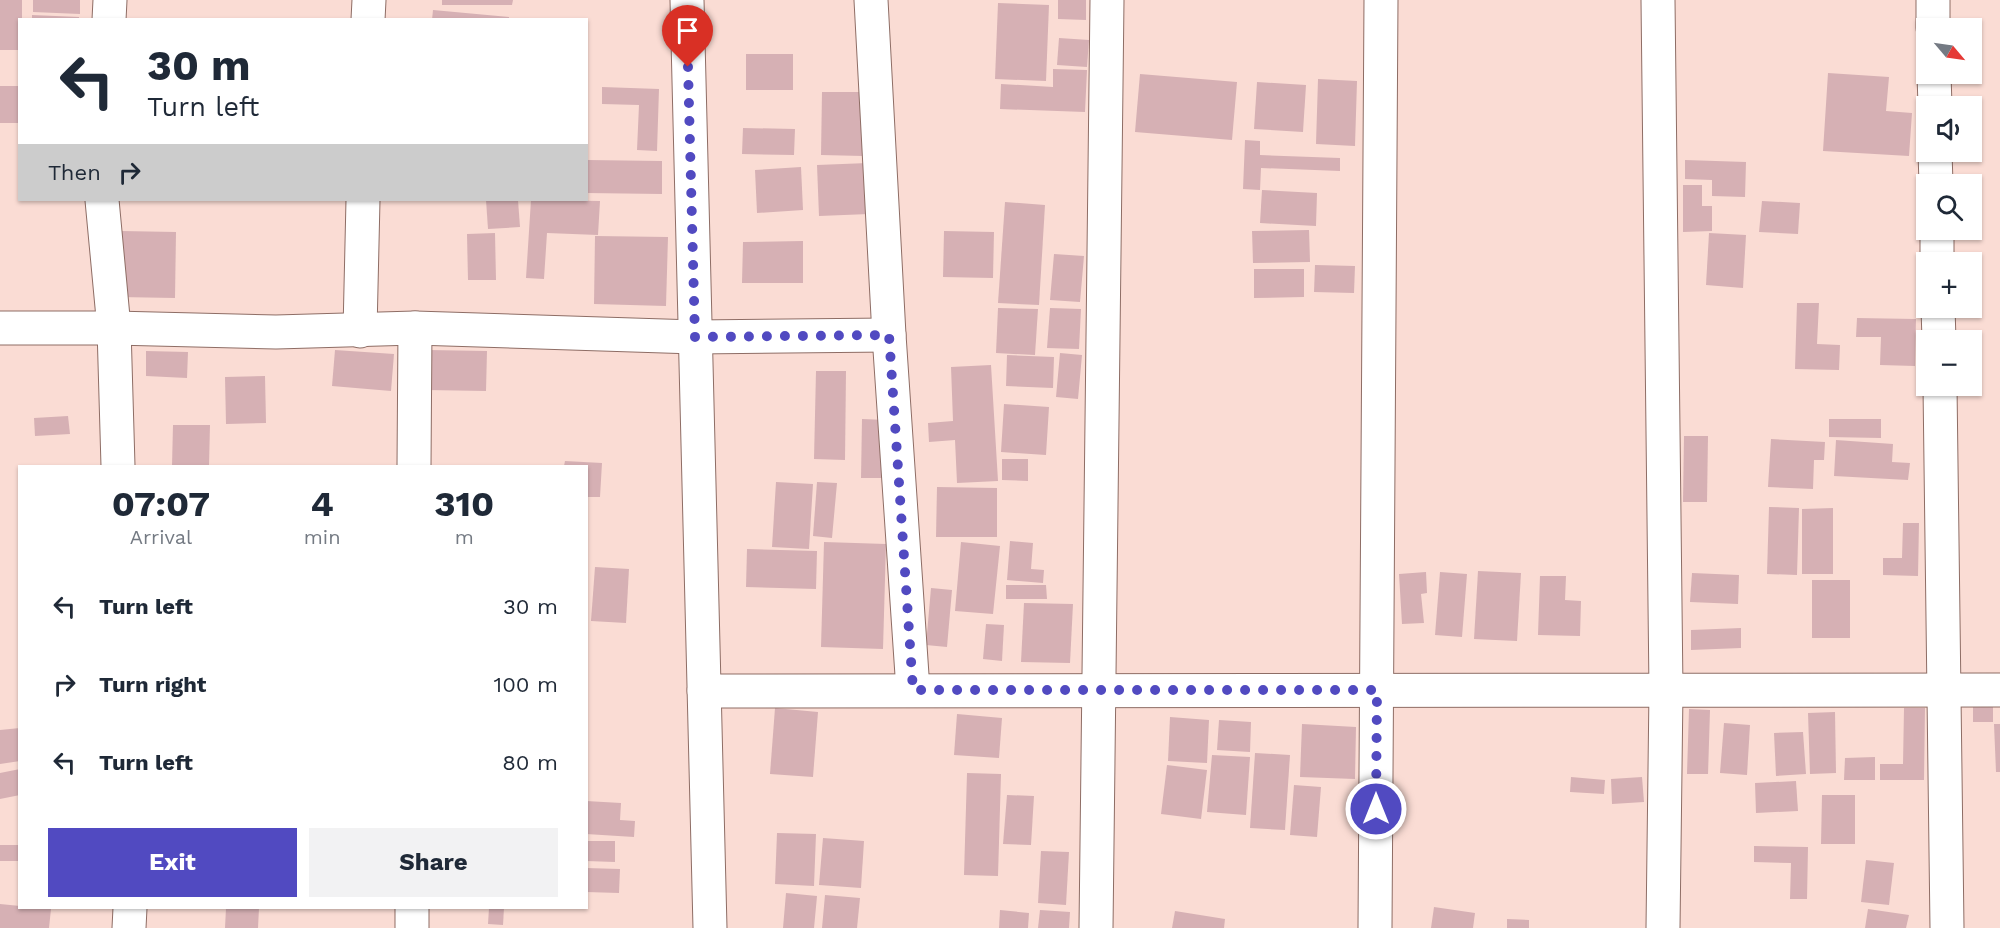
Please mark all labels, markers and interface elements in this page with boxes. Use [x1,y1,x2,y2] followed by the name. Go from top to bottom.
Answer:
[662,5,713,67] pin
[671,14,704,47] icon: arrive
[1916,18,1982,84] north arrow
[1916,18,1982,396] map controls
[147,41,251,90] text: 30 m
[48,42,126,120] icon: left
[147,91,259,123] text: Turn left
[1916,96,1982,162] button: sound
[113,156,146,189] icon: right
[48,160,101,185] text: Then
[1916,174,1982,240] button: search
[1916,252,1982,318] button: +
[1916,330,1982,396] button: −
[112,483,210,525] text: 07:07
[311,483,334,525] text: 4
[434,483,494,525] text: 310
[130,525,192,549] text: Arrival
[304,525,341,549] text: min
[455,525,474,549] text: m
[48,590,81,623] icon: left
[99,594,193,619] text: Turn left
[503,594,558,619] text: 30 m
[48,668,81,701] icon: right
[99,672,206,697] text: Turn right
[494,672,558,697] text: 100 m
[48,746,81,779] icon: left
[99,750,193,775] text: Turn left
[502,750,558,775] text: 80 m
[1344,777,1408,841] position arrow
[48,828,297,897] button: Exit
[309,828,558,897] button: Share

